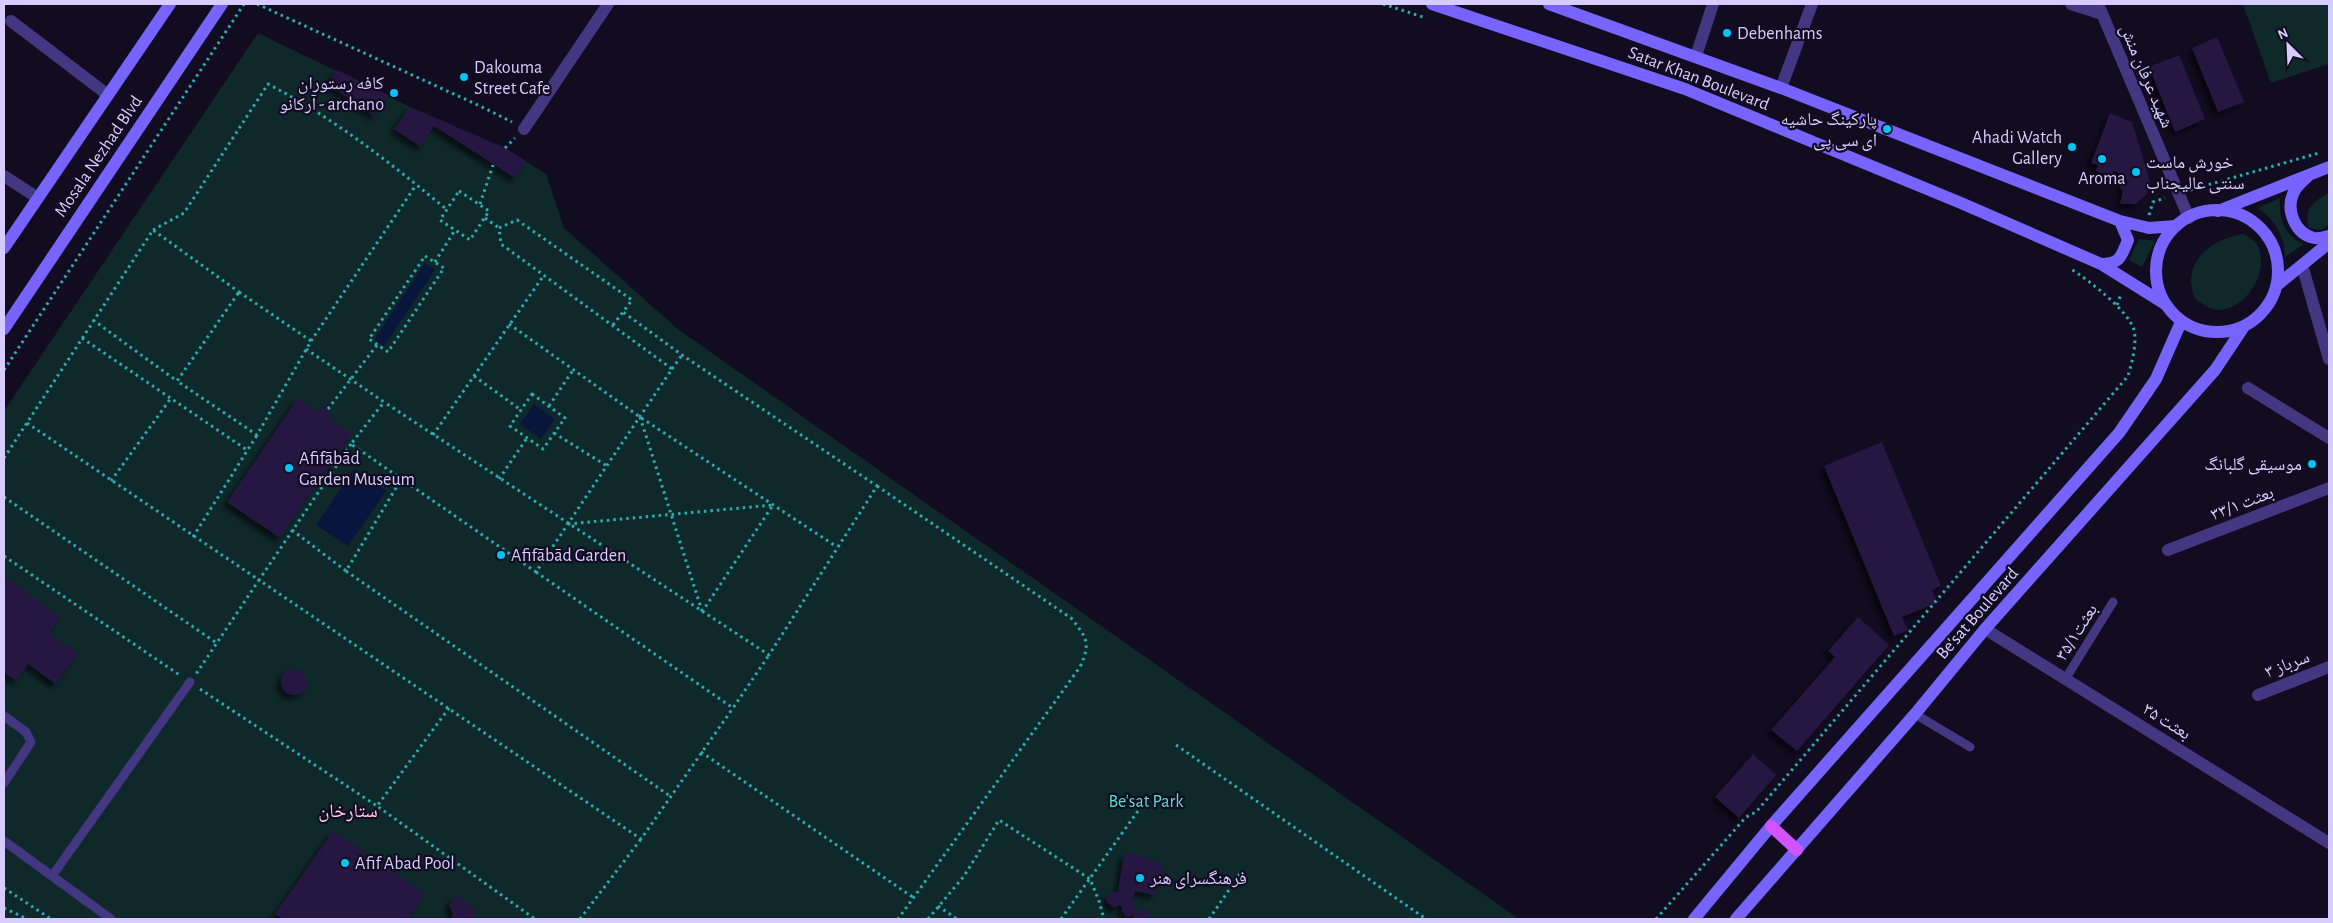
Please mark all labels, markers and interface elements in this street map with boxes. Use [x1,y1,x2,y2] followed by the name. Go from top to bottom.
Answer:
[2263,20,2313,70] north arrow
[2115,22,2176,131] street label: شهید عرفان منش
[1737,25,1822,43] place label: Debenhams
[2276,26,2290,42] text: N
[1721,27,1733,39] marker: Debenhams
[1626,44,1772,114] street label: Satar Khan Boulevard
[474,59,550,98] place label: Dakouma Street Cafe
[458,71,470,83] marker: Dakouma Street Cafe
[279,75,385,114] place label: کافه رستوران آرکانو - archano
[388,87,400,99] marker: کافه رستوران آرکانو - archano
[52,93,146,220] street label: Mosala Nezhad Blvd
[1781,111,1877,151] place label: پارکینگ حاشیه ای سی پی
[1881,123,1893,135] marker: پارکینگ حاشیه ای سی پی
[1972,129,2062,168] place label: Ahadi Watch Gallery
[2066,141,2078,153] marker: Ahadi Watch Gallery
[2096,153,2108,165] marker: Aroma
[2146,154,2245,194] place label: خورش ماست سنتی عالیجناب
[2130,166,2142,178] marker: خورش ماست سنتی عالیجناب
[2078,170,2126,188] place label: Aroma
[299,450,415,489] place label: Afifābād Garden Museum
[2204,456,2302,475] place label: موسیقی گلبانگ
[2306,458,2318,470] marker: موسیقی گلبانگ
[283,462,295,474] marker: Afifābād Garden Museum
[2208,484,2277,525] street label: ۳۳/۱ بعثت
[511,547,626,565] place label: Afifābād Garden
[495,549,507,561] marker: Afifābād Garden
[1933,564,2022,663] street label: Be'sat Boulevard
[2053,601,2102,664] street label: بعثت۳۵/۱
[2262,648,2313,682] street label: ۳ سرباز
[2139,700,2194,744] street label: ۳۵ بعثت
[1108,793,1184,811] park label: Be'sat Park
[318,802,378,822] district label: ستارخان
[355,855,455,873] place label: Afif Abad Pool
[339,857,351,869] marker: Afif Abad Pool
[1149,870,1247,889] place label: فرهنگسرای هنر
[1134,872,1146,884] marker: فرهنگسرای هنر

